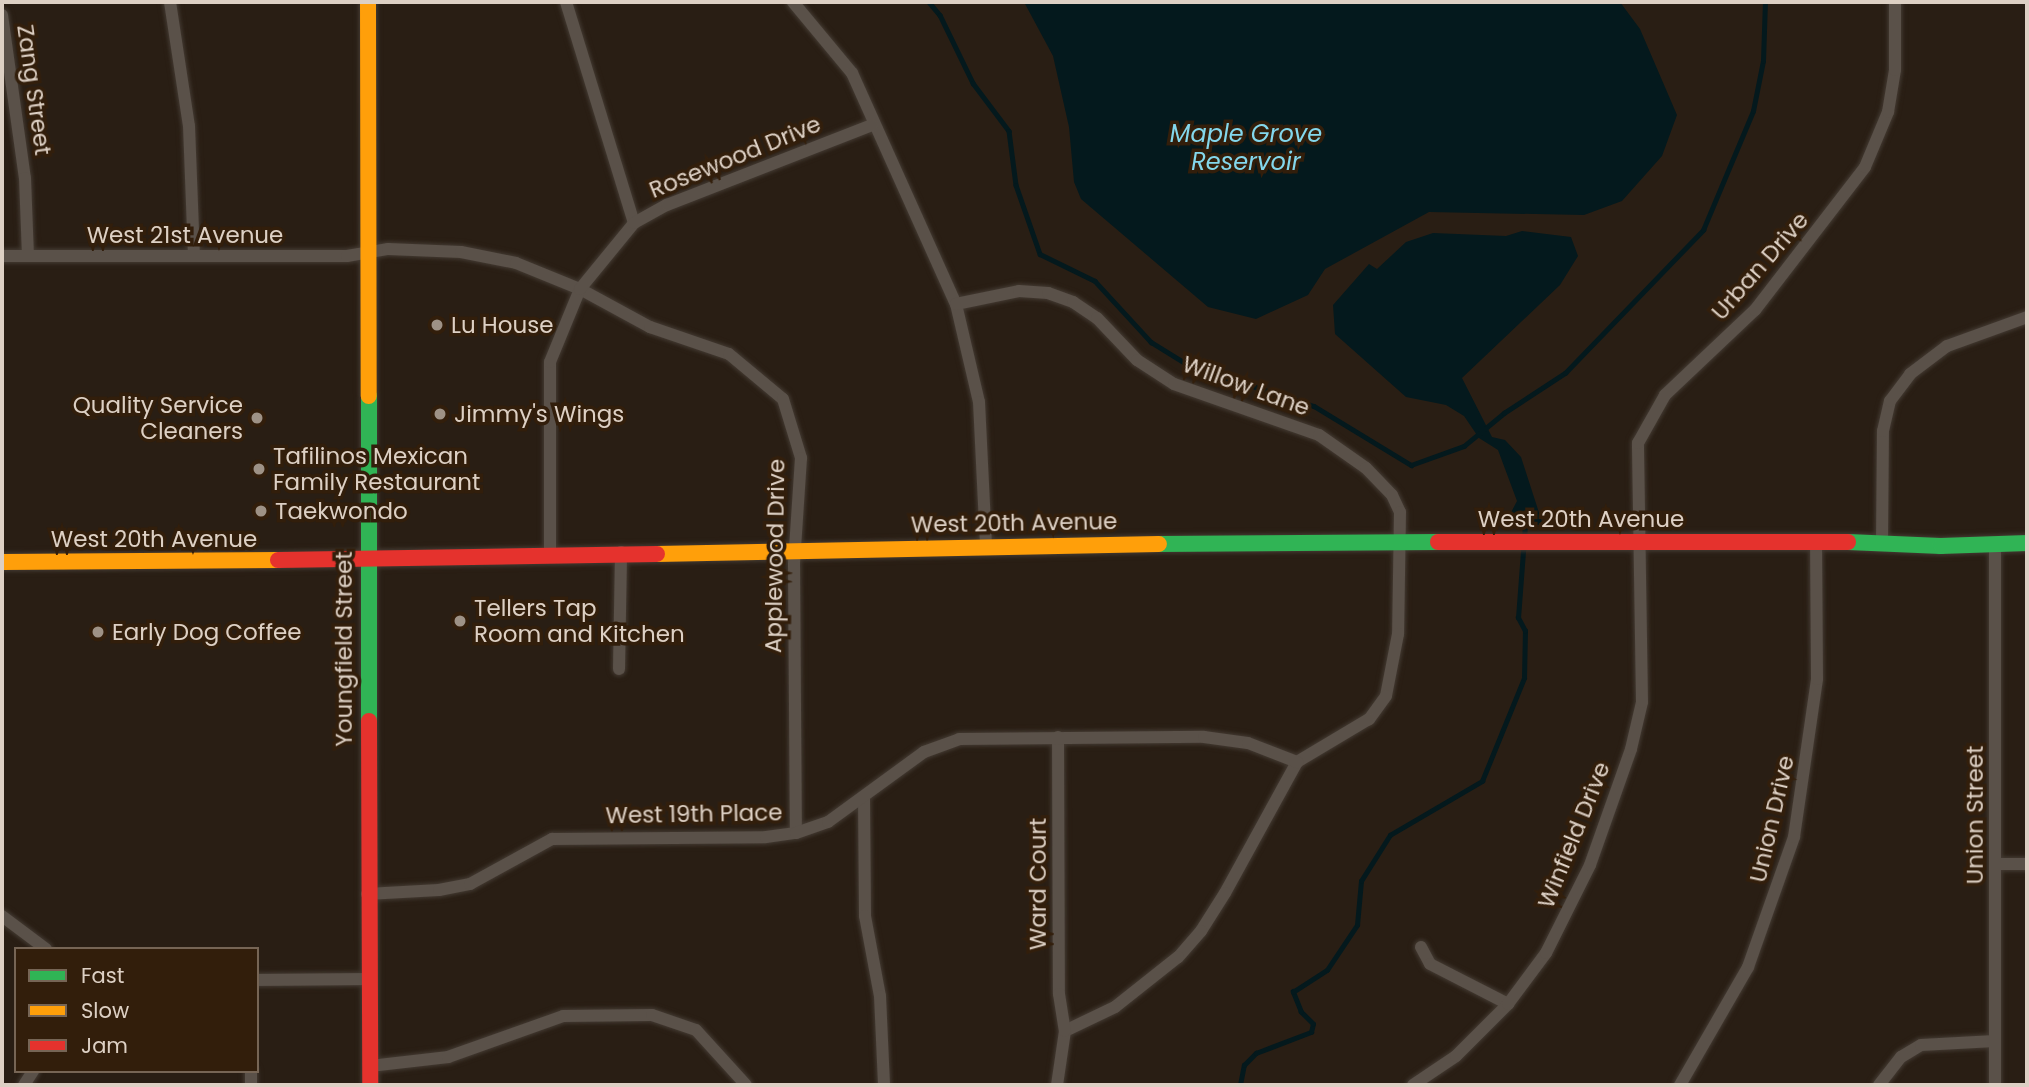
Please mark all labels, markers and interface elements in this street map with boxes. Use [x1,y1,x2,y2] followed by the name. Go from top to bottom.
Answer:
[11,23,57,157] street label: Zang Street
[645,110,825,204] street label: Rosewood Drive
[1170,120,1322,176] water label: Maple Grove Reservoir
[1706,206,1814,326] street label: Urban Drive
[87,221,283,249] street label: West 21st Avenue
[451,311,553,339] place label: Lu House
[429,317,445,333] marker: Lu House
[1179,350,1313,422] street label: Willow Lane
[73,391,243,445] place label: Quality Service Cleaners
[454,400,624,428] place label: Jimmy's Wings
[432,406,448,422] marker: Jimmy's Wings
[249,410,265,426] marker: Quality Service Cleaners
[273,442,480,496] place label: Tafilinos Mexican Family Restaurant
[760,459,790,653] street label: Applewood Drive
[251,461,267,477] marker: Tafilinos Mexican Family Restaurant
[275,497,408,525] place label: Taekwondo
[253,503,269,519] marker: Taekwondo
[1478,505,1684,533] street label: West 20th Avenue
[911,507,1117,539] street label: West 20th Avenue
[51,525,257,553] street label: West 20th Avenue
[330,551,358,747] street label: Youngfield Street
[474,594,685,648] place label: Tellers Tap Room and Kitchen
[452,613,468,629] marker: Tellers Tap Room and Kitchen
[112,618,301,646] place label: Early Dog Coffee
[90,624,106,640] marker: Early Dog Coffee
[1961,746,1989,884] street label: Union Street
[1744,753,1800,885] street label: Union Drive
[1532,758,1616,912] street label: Winfield Drive
[605,799,783,829] street label: West 19th Place
[1024,818,1052,950] street label: Ward Court
[14,947,259,1073] legend
[81,961,124,990] text: Fast
[81,996,129,1025] text: Slow
[81,1031,128,1060] text: Jam

